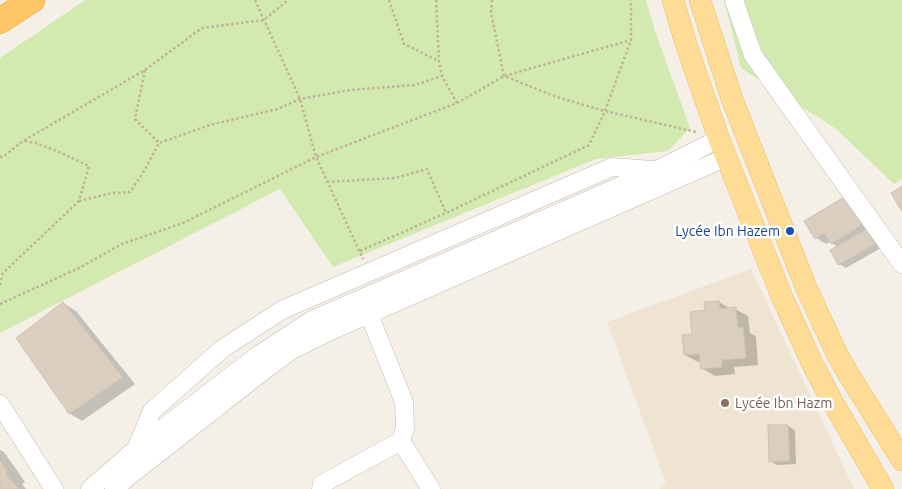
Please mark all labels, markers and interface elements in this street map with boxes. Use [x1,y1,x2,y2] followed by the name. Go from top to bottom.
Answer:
[675,223,780,239] place label: Lycée Ibn Hazem
[784,225,796,237] marker: Lycée Ibn Hazem
[735,395,832,411] place label: Lycée Ibn Hazm
[719,397,731,409] marker: Lycée Ibn Hazm

